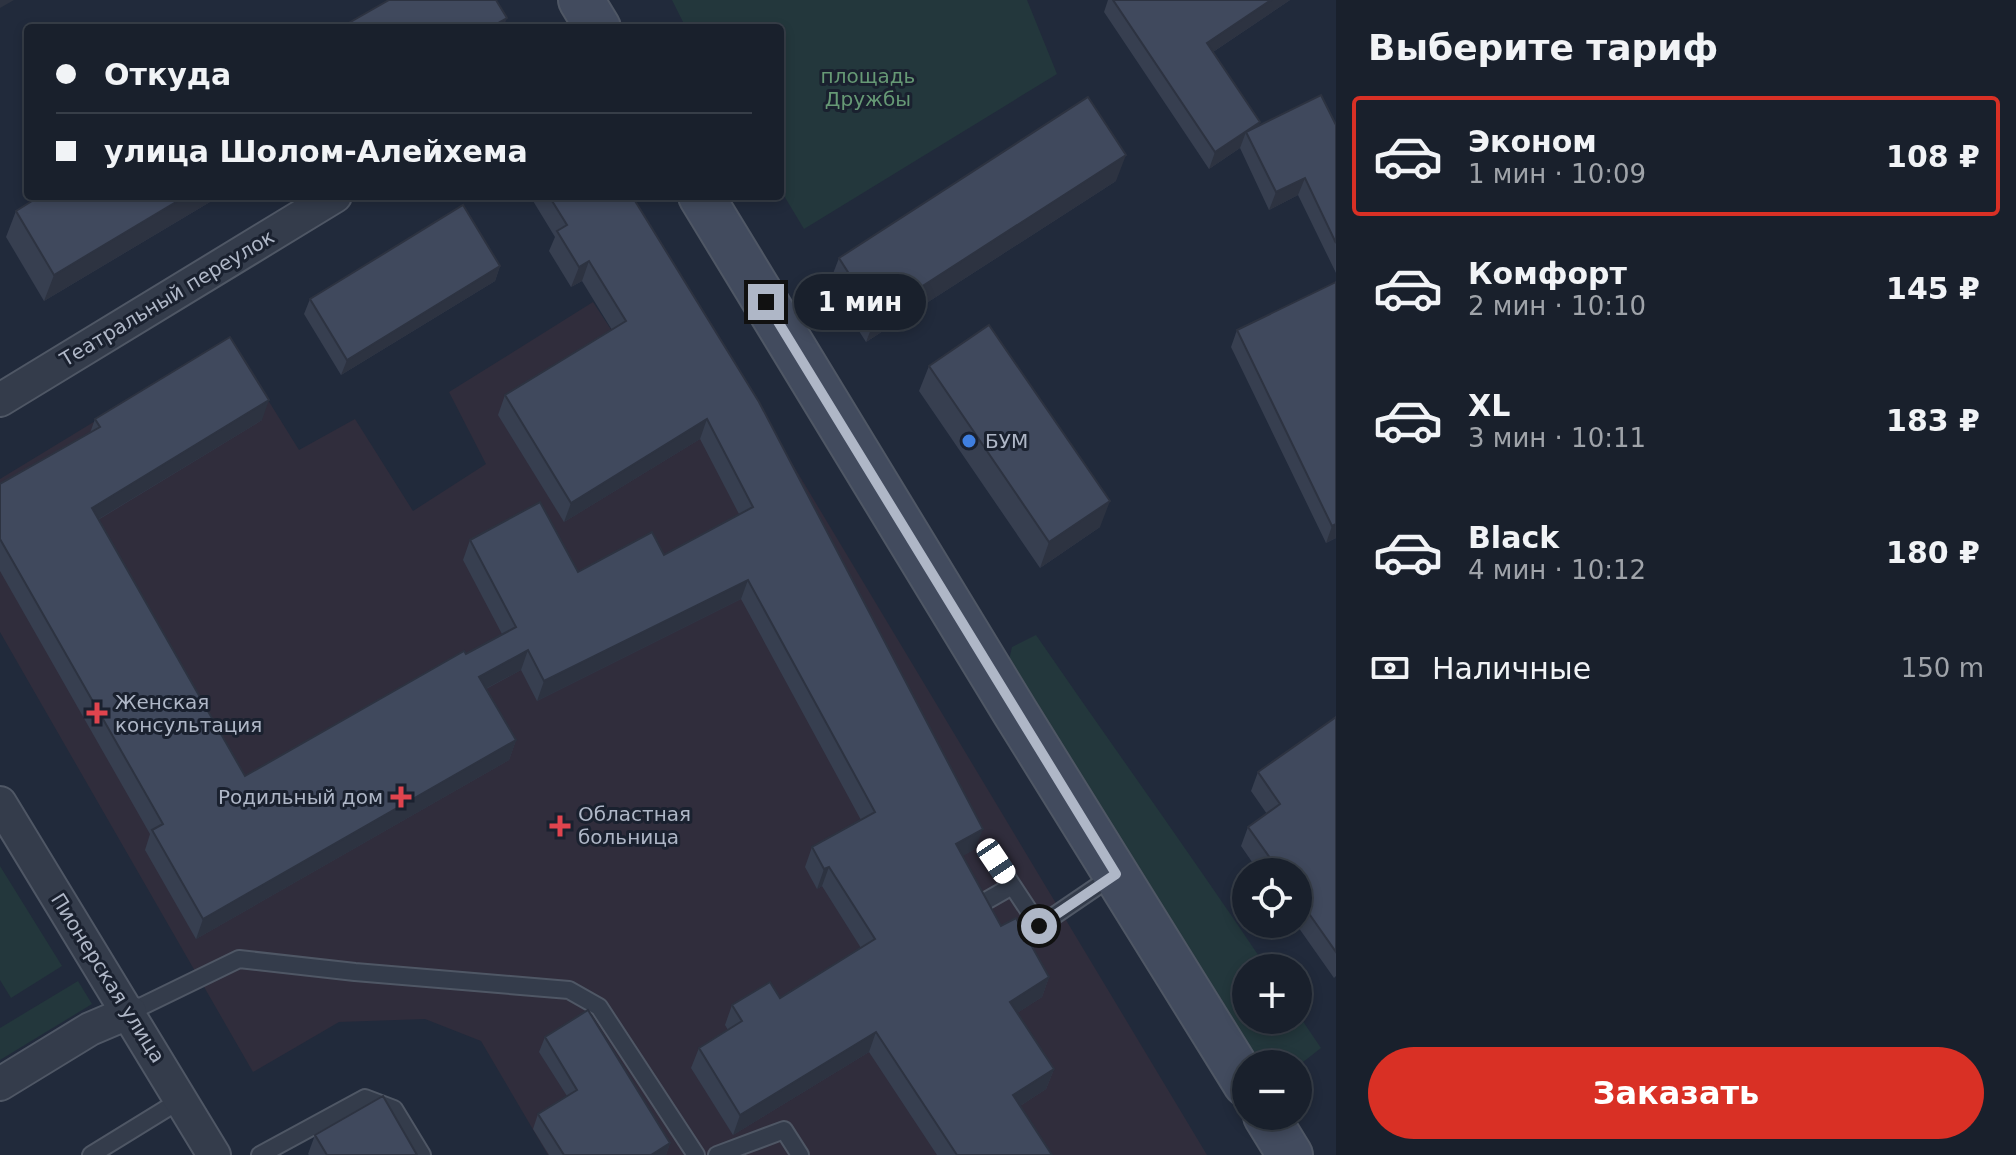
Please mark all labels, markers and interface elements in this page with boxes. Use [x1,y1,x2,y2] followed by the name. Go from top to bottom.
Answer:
[1368,27,1718,68] text: Выберите тариф
[104,57,231,92] text: Откуда
[821,64,915,111] park label: площадь Дружбы
[1372,120,1444,192] icon: car
[1468,124,1597,159] text: Эконом
[104,134,528,169] text: улица Шолом-Алейхема
[1886,139,1980,174] text: 108 ₽
[1468,159,1646,189] text: 1 мин · 10:09
[55,224,278,372] street label: Театральный переулок
[1372,252,1444,324] icon: car
[1468,256,1627,291] text: Комфорт
[1886,271,1980,306] text: 145 ₽
[794,274,926,330] callout: 1 мин
[748,284,784,320] route end
[818,287,902,317] text: 1 мин
[1468,291,1646,321] text: 2 мин · 10:10
[1372,384,1444,456] icon: car
[1468,388,1510,423] text: XL
[1886,403,1980,438] text: 183 ₽
[1468,423,1646,453] text: 3 мин · 10:11
[985,429,1028,453] place label: БУМ
[960,432,978,450] marker: БУМ
[1372,516,1444,588] icon: car
[1468,520,1559,555] text: Black
[1886,535,1980,570] text: 180 ₽
[1468,555,1646,585] text: 4 мин · 10:12
[1368,646,1412,690] icon: cash
[1432,651,1591,686] text: Наличные
[1901,653,1984,683] text: 150 m
[115,690,262,737] place label: Женская консультация
[86,702,108,724] marker: Женская консультация
[218,785,383,809] place label: Родильный дом
[390,786,412,808] marker: Родильный дом
[578,802,691,849] place label: Областная больница
[549,815,571,837] marker: Областная больница
[973,834,1019,888] car
[1232,858,1312,1130] map controls
[1232,858,1312,938] button: locate
[46,889,170,1067] street label: Пионерская улица
[1021,908,1057,944] route start
[1232,954,1312,1034] button: +
[1368,1047,1984,1139] button: Заказать
[1232,1050,1312,1130] button: −

